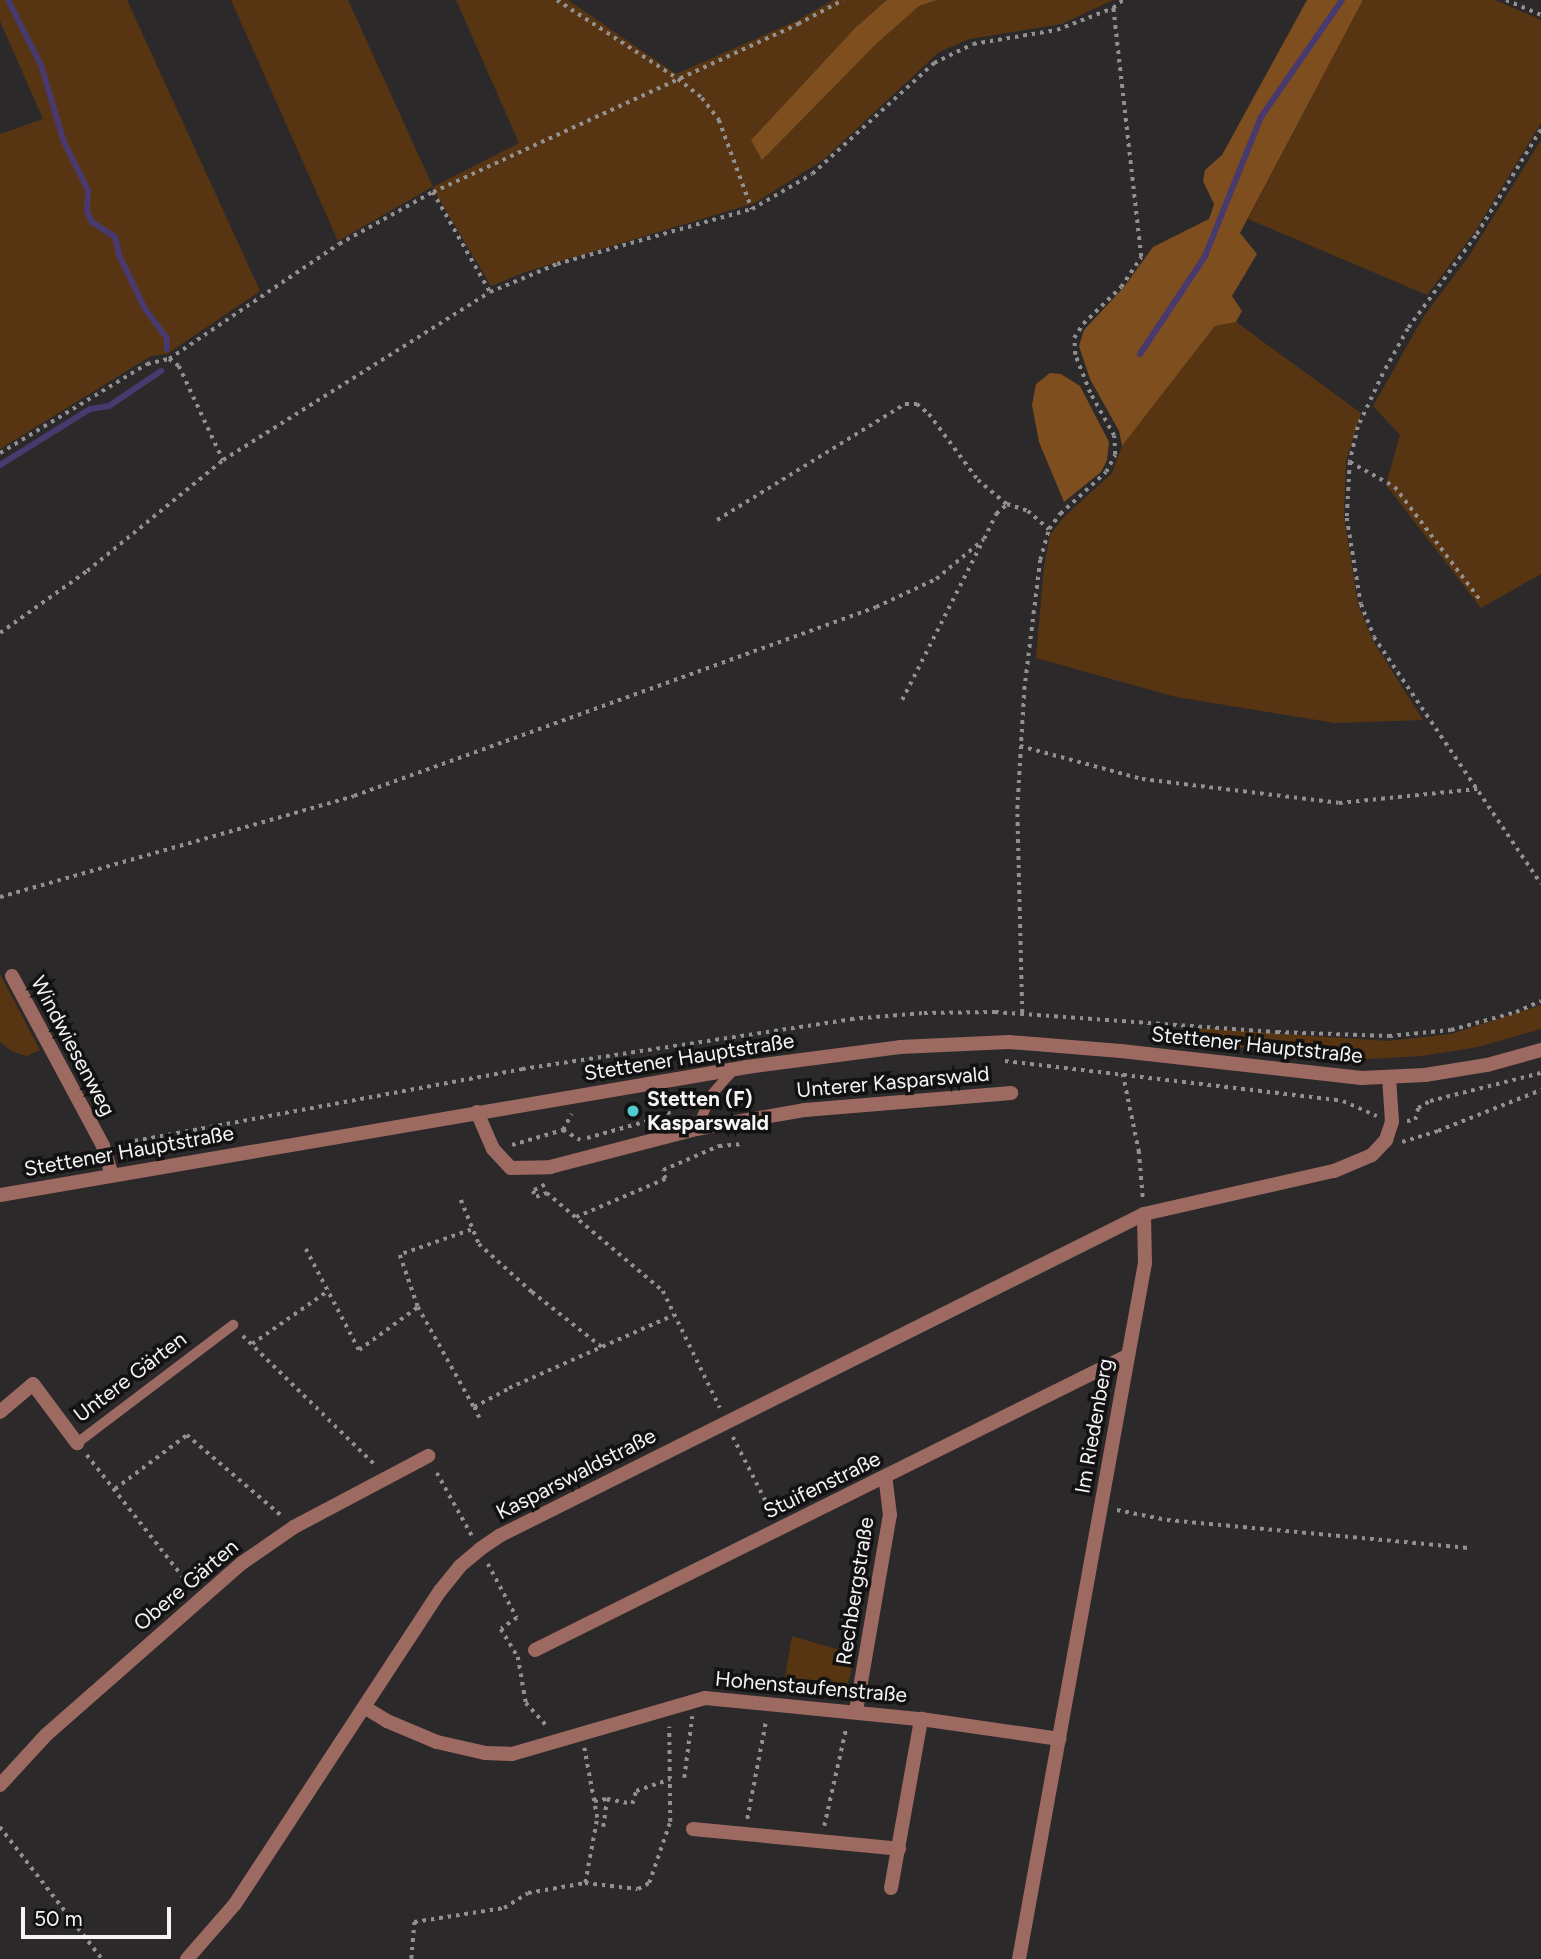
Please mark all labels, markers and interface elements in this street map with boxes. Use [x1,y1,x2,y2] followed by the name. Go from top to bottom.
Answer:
[26,972,120,1120] street label: Windwiesenweg
[1150,1021,1364,1069] street label: Stettener Hauptstraße
[582,1028,796,1086] street label: Stettener Hauptstraße
[795,1061,991,1103] street label: Unterer Kasparswald
[647,1086,769,1136] place label: Stetten (F) Kasparswald
[625,1103,641,1119] marker: Stetten (F) Kasparswald
[22,1120,236,1182] street label: Stettener Hauptstraße
[69,1326,191,1428] street label: Untere Gärten
[1070,1356,1118,1496] street label: Im Riedenberg
[492,1423,660,1525] street label: Kasparswaldstraße
[759,1446,885,1524] street label: Stuifenstraße
[831,1515,879,1667] street label: Rechbergstraße
[129,1534,243,1636] street label: Obere Gärten
[714,1666,908,1708] street label: Hohenstaufenstraße
[24,1892,175,1936] scale bar
[34,1906,83,1931] text: 50 m

